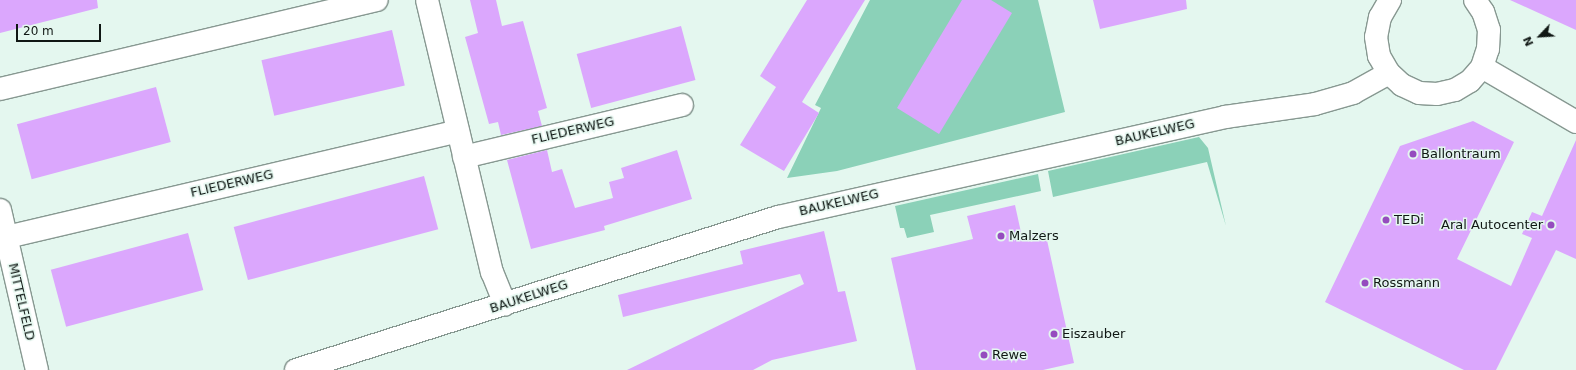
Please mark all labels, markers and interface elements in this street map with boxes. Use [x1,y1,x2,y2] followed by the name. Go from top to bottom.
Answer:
[18,16,103,42] scale bar
[1520,16,1560,56] north arrow
[23,24,54,38] text: 20 m
[1521,34,1537,48] text: N
[530,114,616,148] street label: FLIEDERWEG
[1114,116,1196,150] street label: BAUKELWEG
[1421,146,1501,162] place label: Ballontraum
[1408,149,1418,159] marker: Ballontraum
[189,167,275,201] street label: FLIEDERWEG
[798,186,880,220] street label: BAUKELWEG
[1394,212,1424,228] place label: TEDi
[1381,215,1391,225] marker: TEDi
[1441,217,1543,233] place label: Aral Autocenter
[1546,220,1556,230] marker: Aral Autocenter
[1009,228,1059,244] place label: Malzers
[996,231,1006,241] marker: Malzers
[5,262,37,342] street label: MITTELFELD
[1373,275,1440,291] place label: Rossmann
[488,277,570,317] street label: BAUKELWEG
[1360,278,1370,288] marker: Rossmann
[1062,326,1125,342] place label: Eiszauber
[1049,329,1059,339] marker: Eiszauber
[992,347,1027,363] place label: Rewe
[979,350,989,360] marker: Rewe

